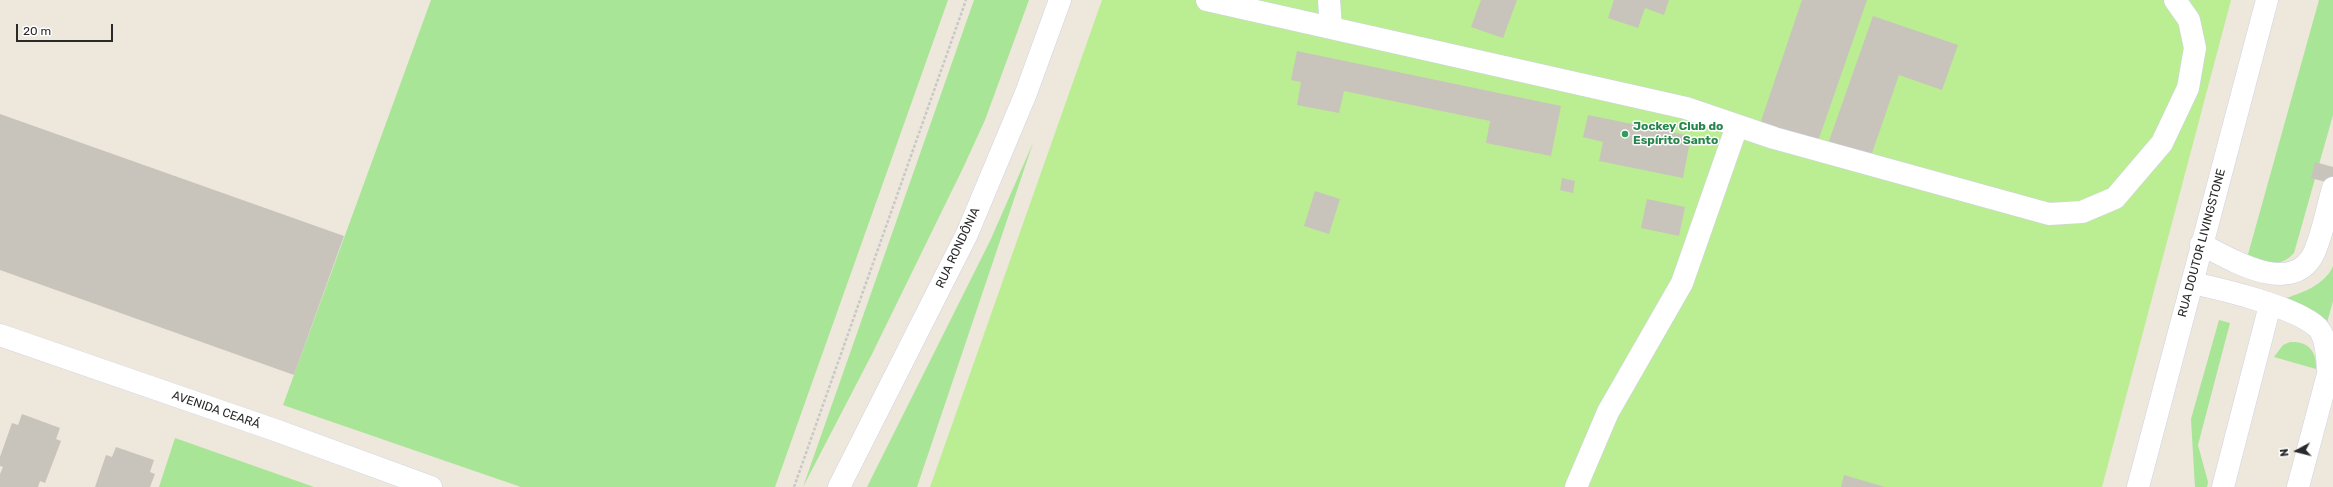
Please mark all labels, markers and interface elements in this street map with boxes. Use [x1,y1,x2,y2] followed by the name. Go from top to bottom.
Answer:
[18,16,115,42] scale bar
[23,24,51,38] text: 20 m
[1633,120,1723,148] place label: Jockey Club do Espírito Santo
[1620,129,1630,139] marker: Jockey Club do Espírito Santo
[2175,167,2229,319] street label: RUA DOUTOR LIVINGSTONE
[933,205,983,291] street label: RUA RONDÔNIA
[170,388,262,432] street label: AVENIDA CEARÁ
[2277,431,2317,471] north arrow
[2278,448,2292,457] text: N

